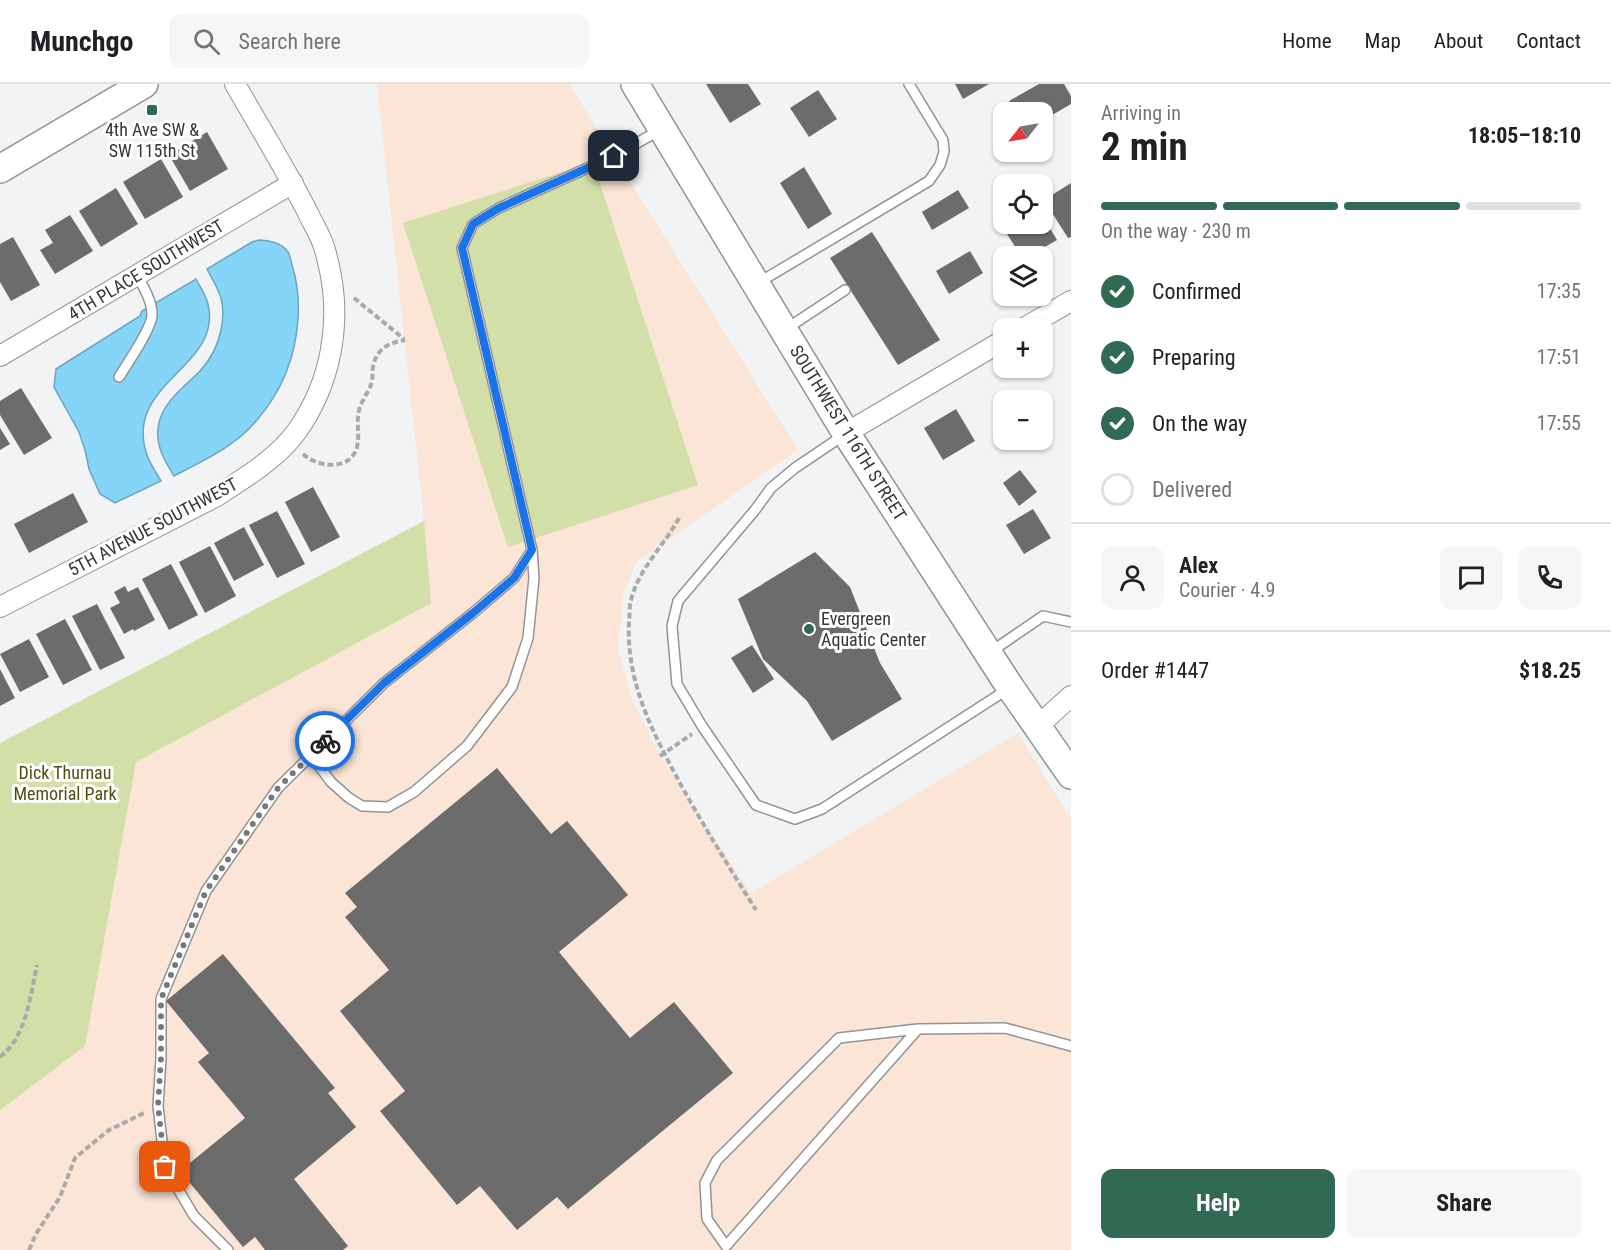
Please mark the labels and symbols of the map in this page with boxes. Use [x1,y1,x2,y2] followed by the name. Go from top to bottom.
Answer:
[993,102,1053,162] north arrow
[145,103,159,117] marker: 4th Ave SW & SW 115th St
[105,119,199,161] place label: 4th Ave SW & SW 115th St
[588,130,639,181] pin
[64,215,227,324] street label: 4TH PLACE SOUTHWEST
[786,341,911,524] street label: SOUTHWEST 116TH STREET
[65,473,241,580] street label: 5TH AVENUE SOUTHWEST
[821,608,927,650] place label: Evergreen Aquatic Center
[802,622,816,636] marker: Evergreen Aquatic Center
[295,711,355,771] courier
[13,762,117,804] park label: Dick Thurnau Memorial Park
[139,1141,190,1192] pin

